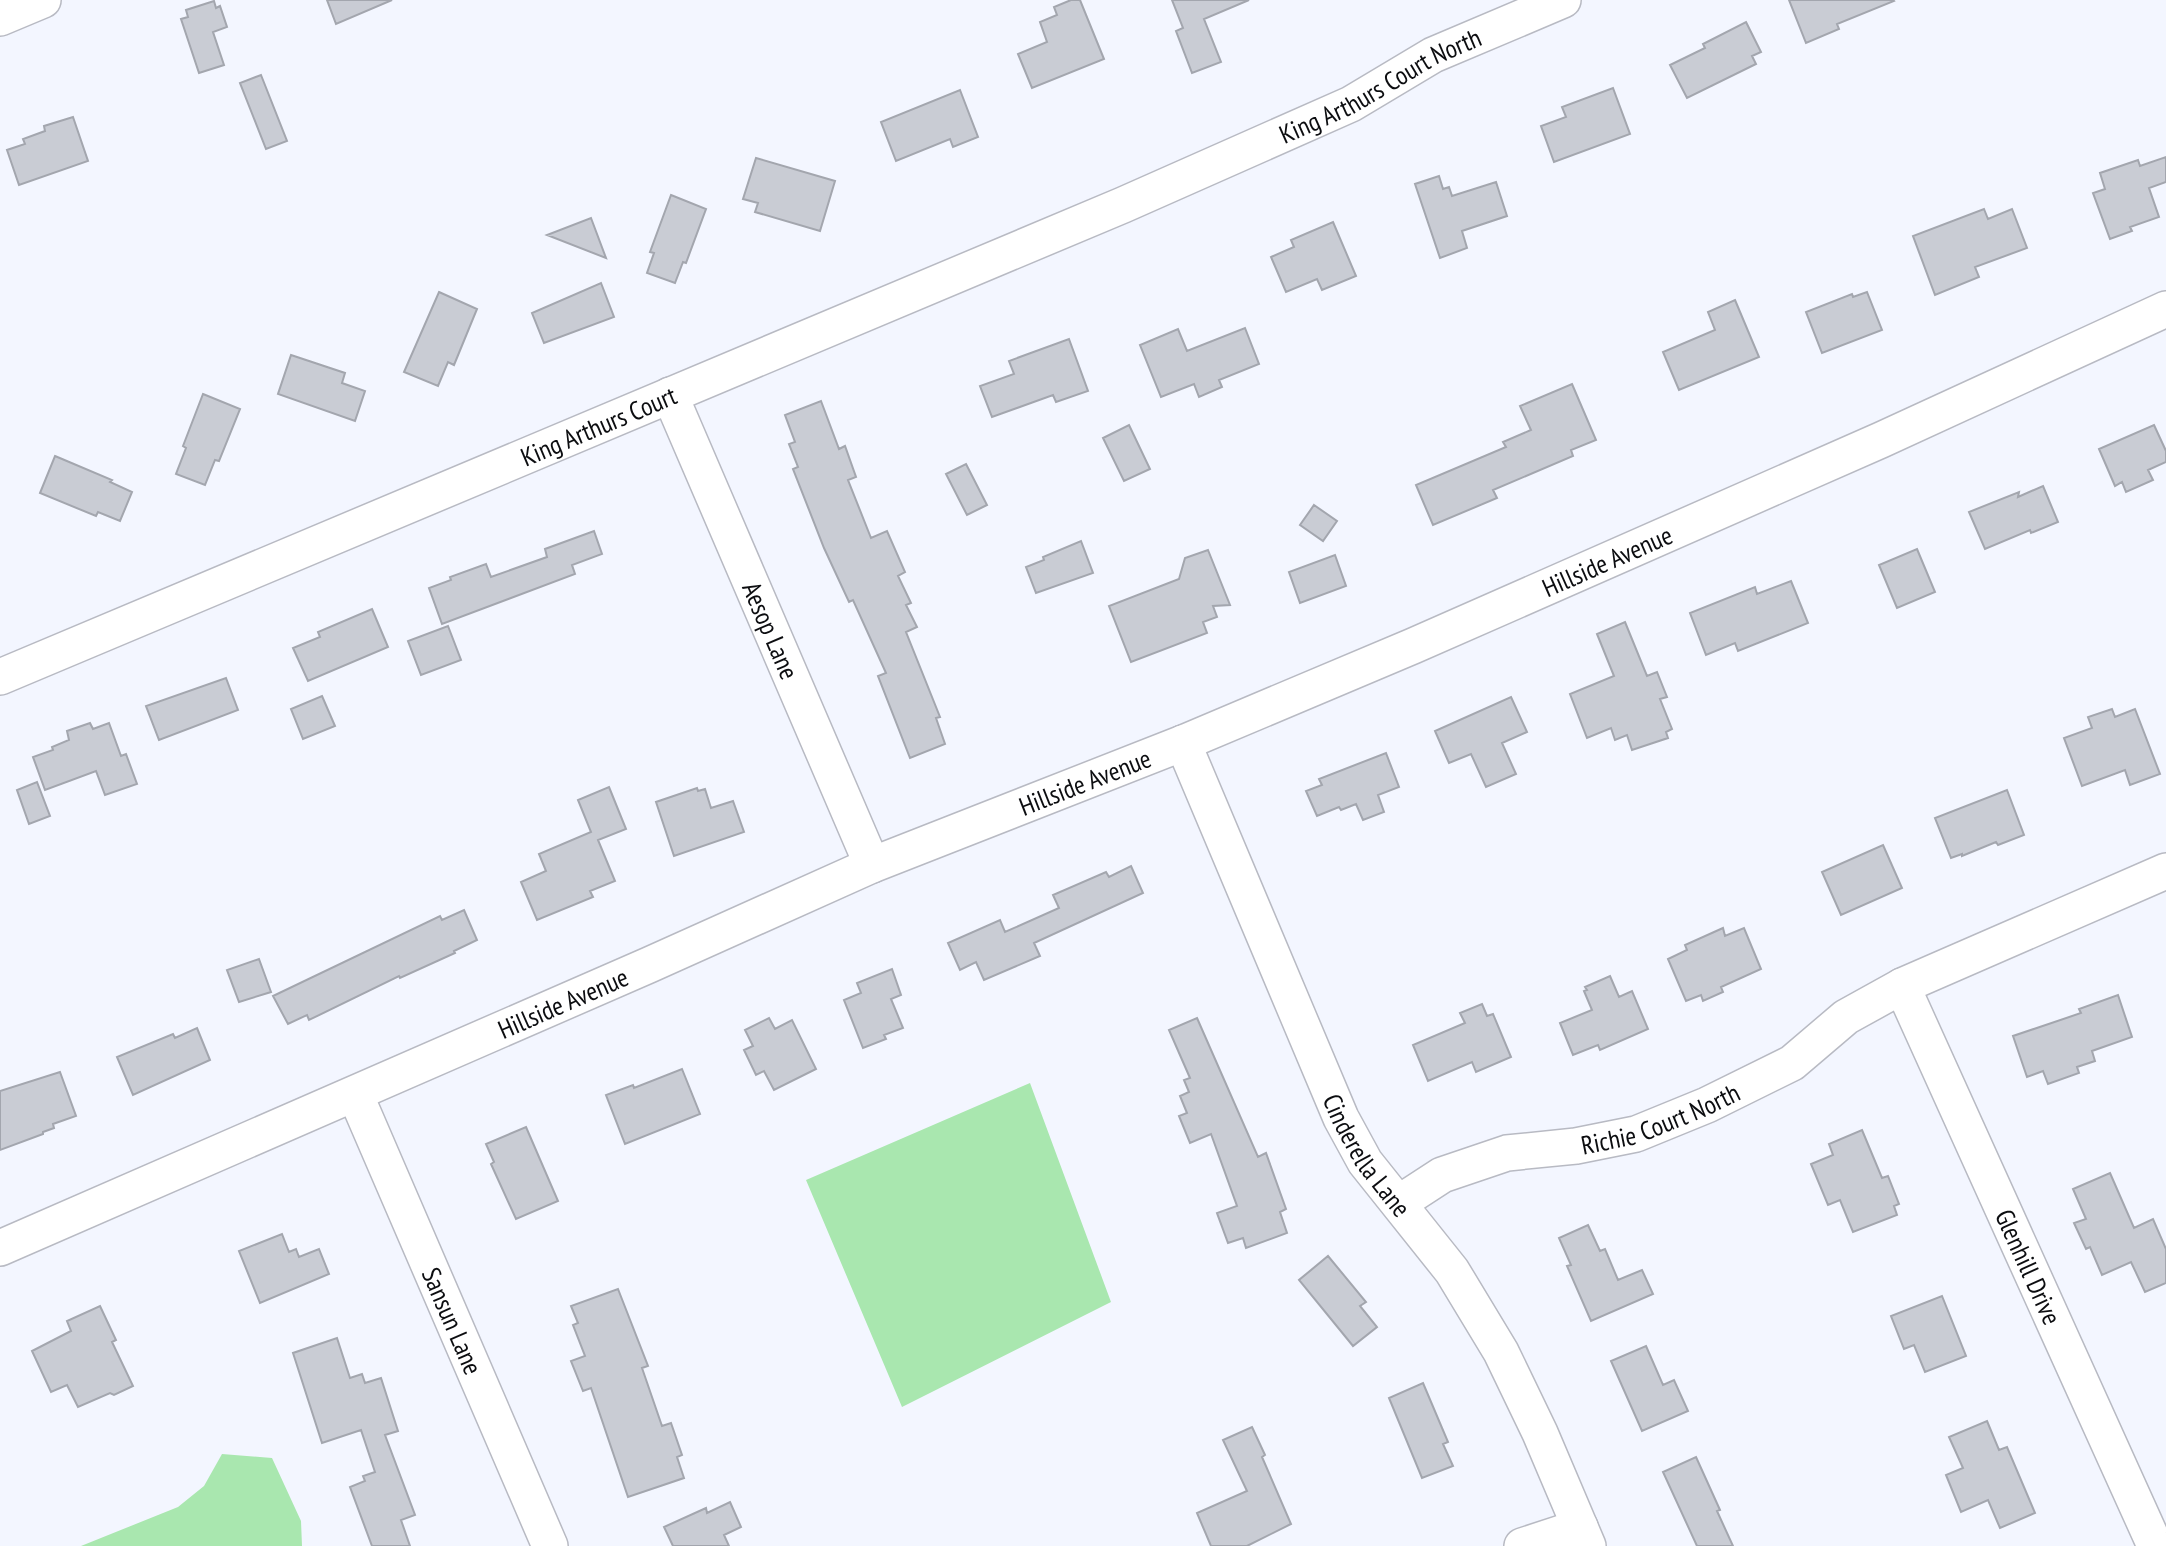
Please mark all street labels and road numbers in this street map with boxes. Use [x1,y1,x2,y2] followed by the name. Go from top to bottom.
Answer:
[1274,20,1486,150] street label: King Arthurs Court North
[515,378,681,473] street label: King Arthurs Court
[1537,518,1677,604] street label: Hillside Avenue
[736,577,807,684] street label: Aesop Lane
[1014,741,1155,822] street label: Hillside Avenue
[493,960,633,1045] street label: Hillside Avenue
[1578,1075,1745,1161] street label: Richie Court North
[1316,1089,1418,1223] street label: Cinderella Lane
[1988,1204,2069,1330] street label: Glenhill Drive
[415,1262,490,1379] street label: Sansun Lane

